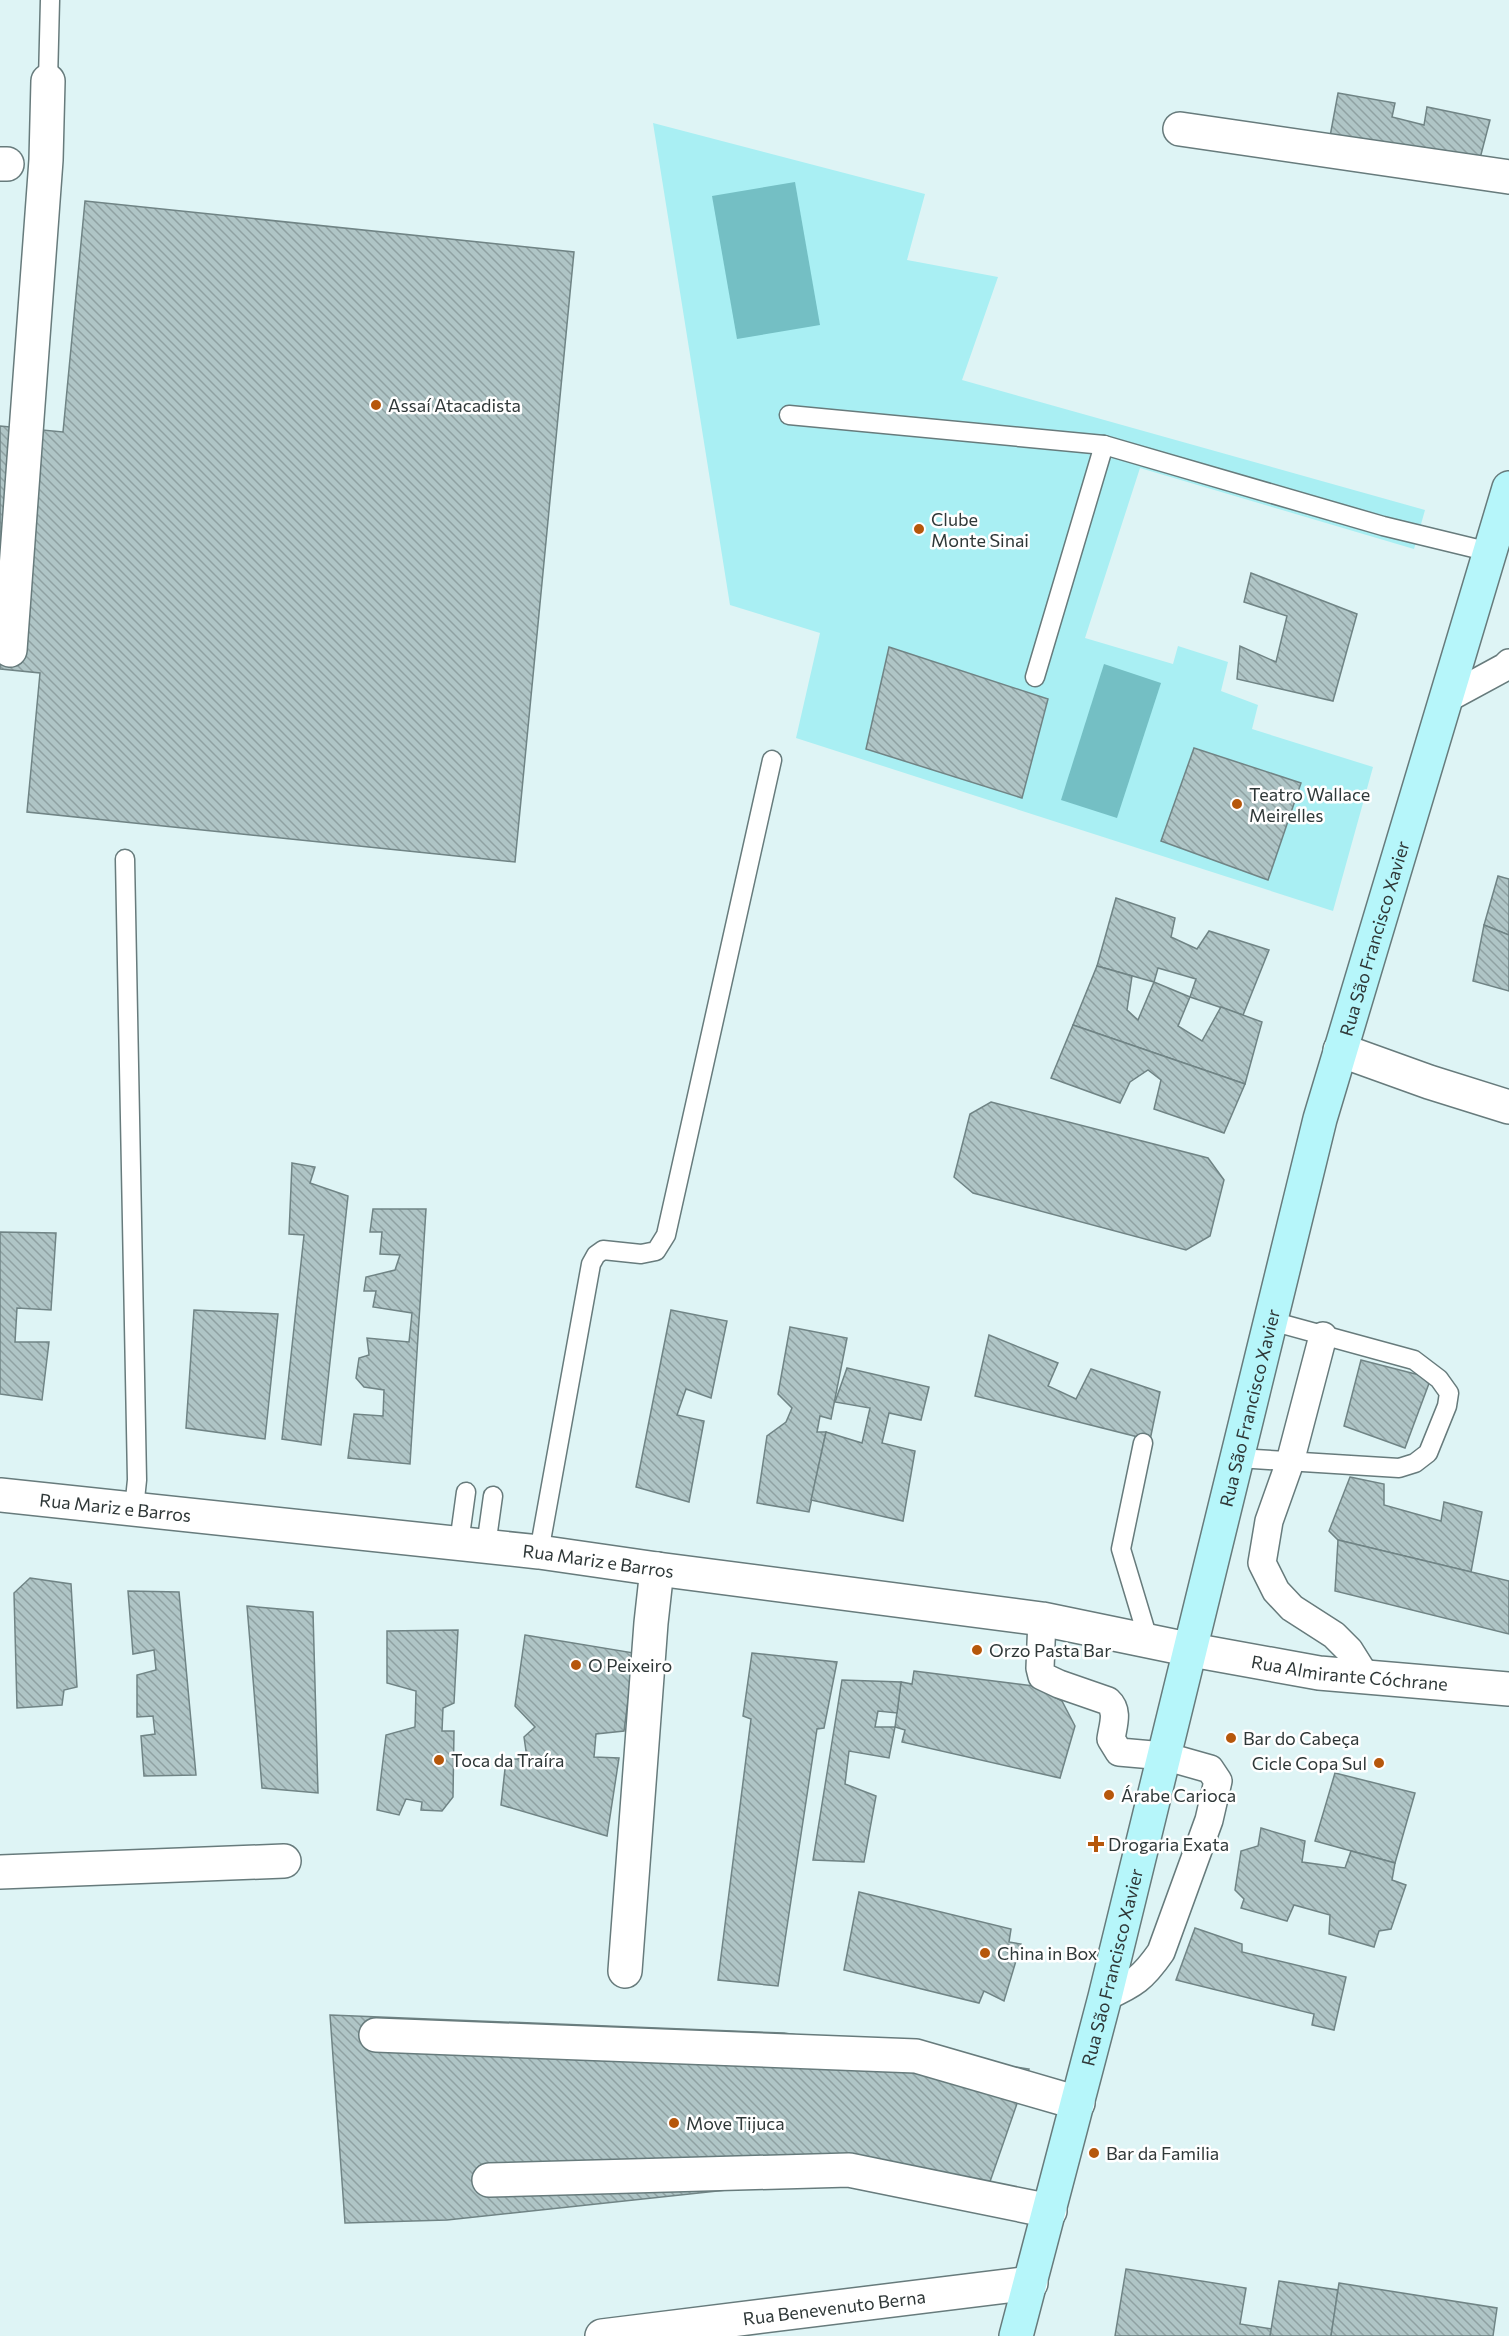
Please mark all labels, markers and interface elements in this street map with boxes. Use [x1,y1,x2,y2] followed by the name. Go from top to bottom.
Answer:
[388,394,521,416] place label: Assaí Atacadista
[369,398,383,412] marker: Assaí Atacadista
[931,508,1029,551] place label: Clube Monte Sinai
[912,522,926,536] marker: Clube Monte Sinai
[1249,783,1370,826] place label: Teatro Wallace Meirelles
[1230,797,1244,811] marker: Teatro Wallace Meirelles
[1334,838,1414,1039] street label: Rua São Francisco Xavier
[1214,1307,1284,1509] street label: Rua São Francisco Xavier
[38,1488,192,1526] street label: Rua Mariz e Barros
[522,1539,675,1582] street label: Rua Mariz e Barros
[989,1639,1111,1661] place label: Orzo Pasta Bar
[970,1643,984,1657] marker: Orzo Pasta Bar
[1250,1650,1449,1695] street label: Rua Almirante Cóchrane
[588,1654,672,1676] place label: O Peixeiro
[569,1658,583,1672] marker: O Peixeiro
[1243,1727,1359,1749] place label: Bar do Cabeça
[1224,1731,1238,1745] marker: Bar do Cabeça
[451,1749,564,1771] place label: Toca da Traíra
[1252,1752,1367,1774] place label: Cicle Copa Sul
[432,1753,446,1767] marker: Toca da Traíra
[1372,1756,1386,1770] marker: Cicle Copa Sul
[1121,1784,1236,1806] place label: Árabe Carioca
[1102,1788,1116,1802] marker: Árabe Carioca
[1108,1833,1229,1855] place label: Drogaria Exata
[1089,1837,1103,1851] marker: Drogaria Exata
[1076,1866,1147,2068] street label: Rua São Francisco Xavier
[997,1942,1098,1964] place label: China in Box
[978,1946,992,1960] marker: China in Box
[686,2112,785,2134] place label: Move Tijuca
[667,2116,681,2130] marker: Move Tijuca
[1106,2142,1219,2164] place label: Bar da Familia
[1087,2146,1101,2160] marker: Bar da Familia
[742,2285,927,2330] street label: Rua Benevenuto Berna

